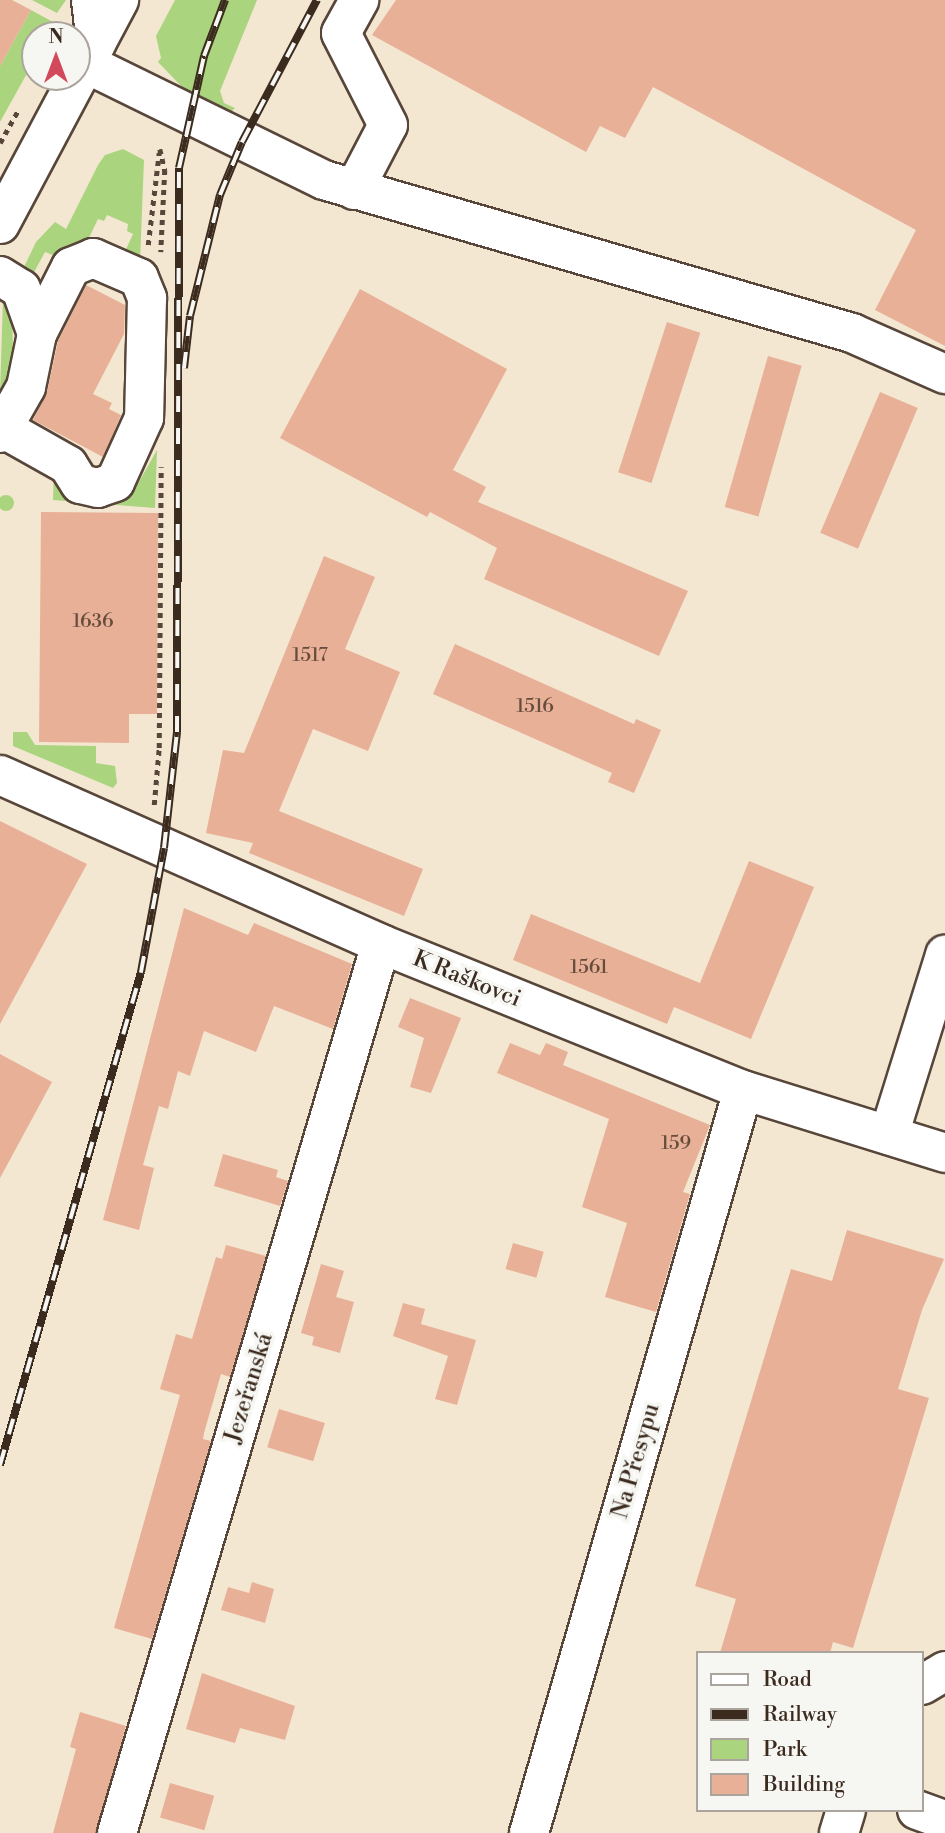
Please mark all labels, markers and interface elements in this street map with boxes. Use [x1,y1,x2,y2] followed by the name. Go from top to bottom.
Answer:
[21,21,91,91] north arrow
[48,25,64,49] text: N
[72,611,114,633] house number: 1636
[292,645,328,667] house number: 1517
[516,696,554,718] house number: 1516
[409,945,525,1013] street label: K Raškovci
[570,957,608,979] house number: 1561
[661,1133,691,1155] house number: 159
[219,1330,279,1446] street label: Jezeřanská
[606,1400,666,1522] street label: Na Přesypu
[696,1651,924,1812] legend
[763,1667,812,1693] text: Road
[763,1702,837,1728] text: Railway
[763,1737,807,1763] text: Park
[763,1772,845,1798] text: Building

